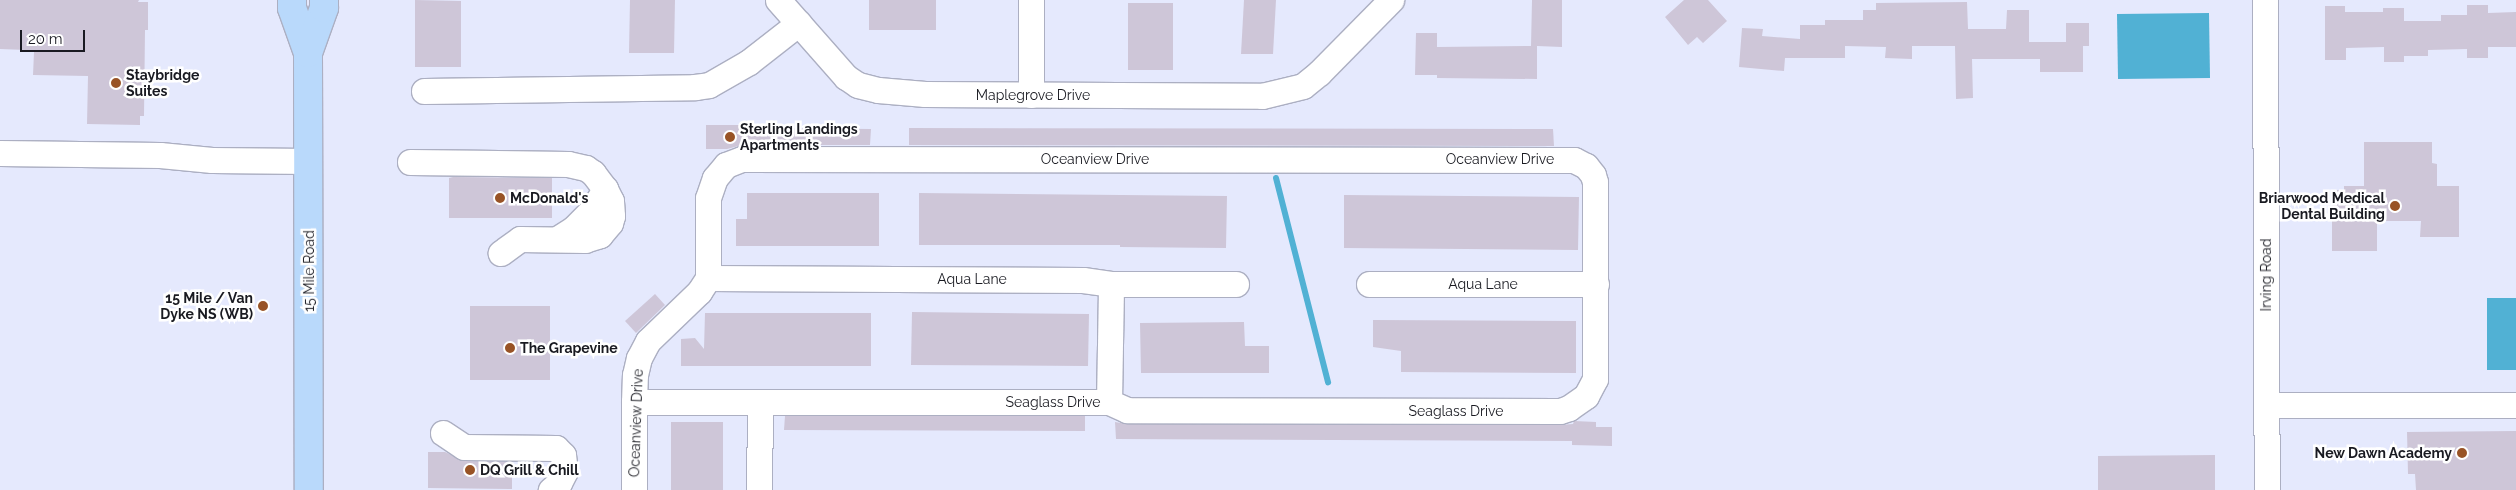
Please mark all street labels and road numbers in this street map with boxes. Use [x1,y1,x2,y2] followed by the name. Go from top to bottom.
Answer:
[976,87,1090,103] street label: Maplegrove Drive
[1041,151,1149,167] street label: Oceanview Drive
[1446,151,1554,167] street label: Oceanview Drive
[301,230,317,312] street label: 15 Mile Road
[2258,239,2274,311] street label: Irving Road
[937,271,1007,287] street label: Aqua Lane
[1448,276,1518,292] street label: Aqua Lane
[626,368,646,478] street label: Oceanview Drive
[1006,394,1100,410] street label: Seaglass Drive
[1409,403,1503,419] street label: Seaglass Drive

